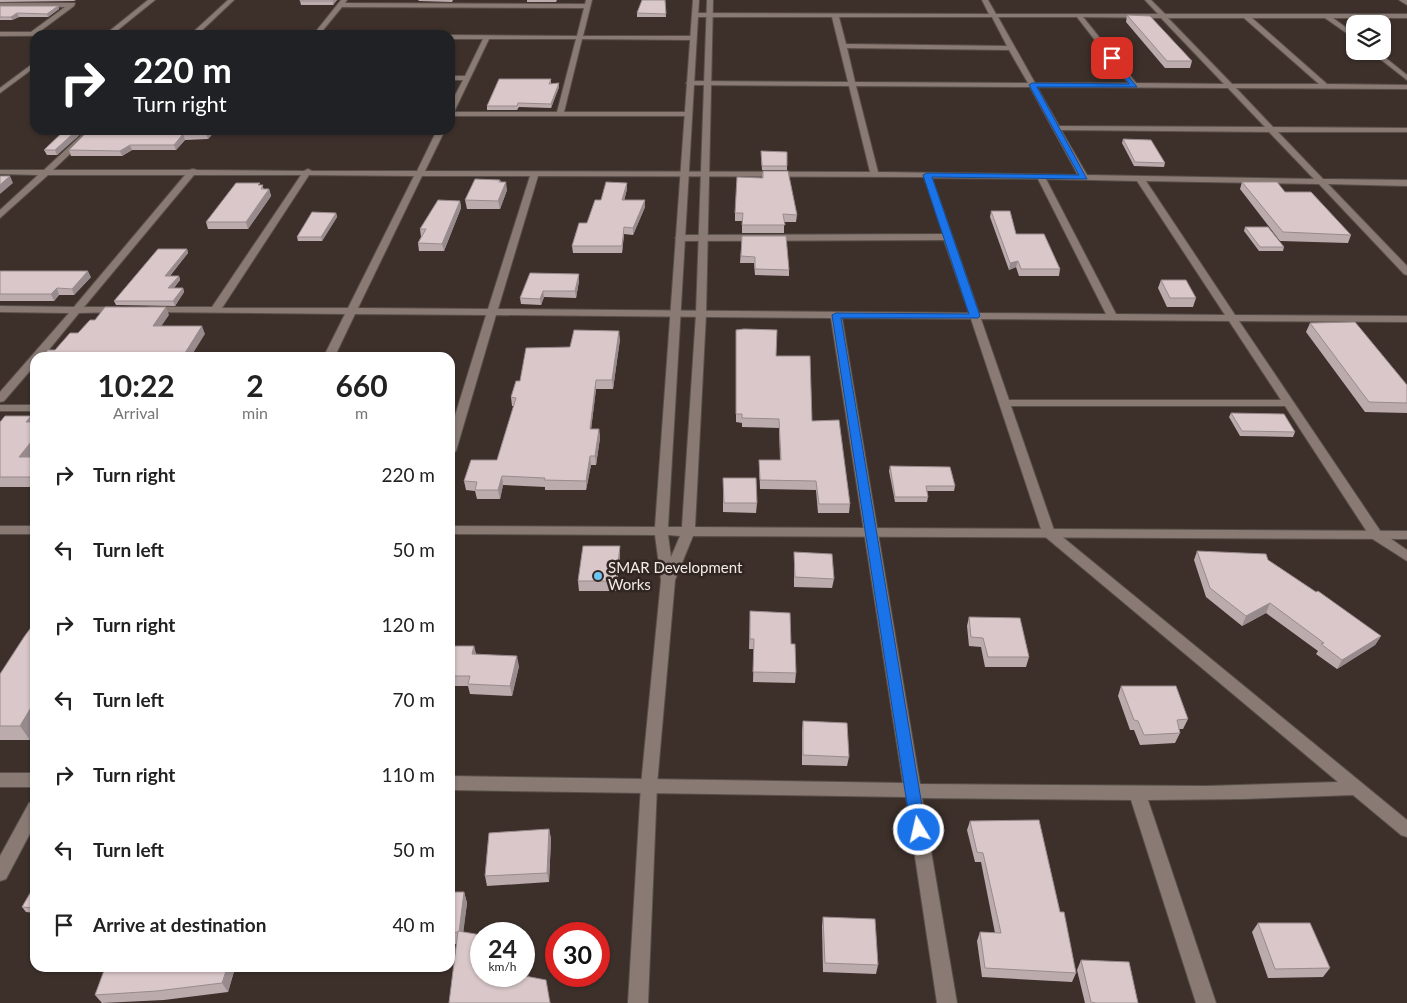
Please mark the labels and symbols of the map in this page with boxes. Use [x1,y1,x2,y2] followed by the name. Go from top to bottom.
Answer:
[1091,37,1133,79] pin
[608,558,743,593] place label: SMAR Development Works
[592,570,604,582] marker: SMAR Development Works
[892,803,944,855] position arrow
[545,922,610,987] speed limit sign: 30

